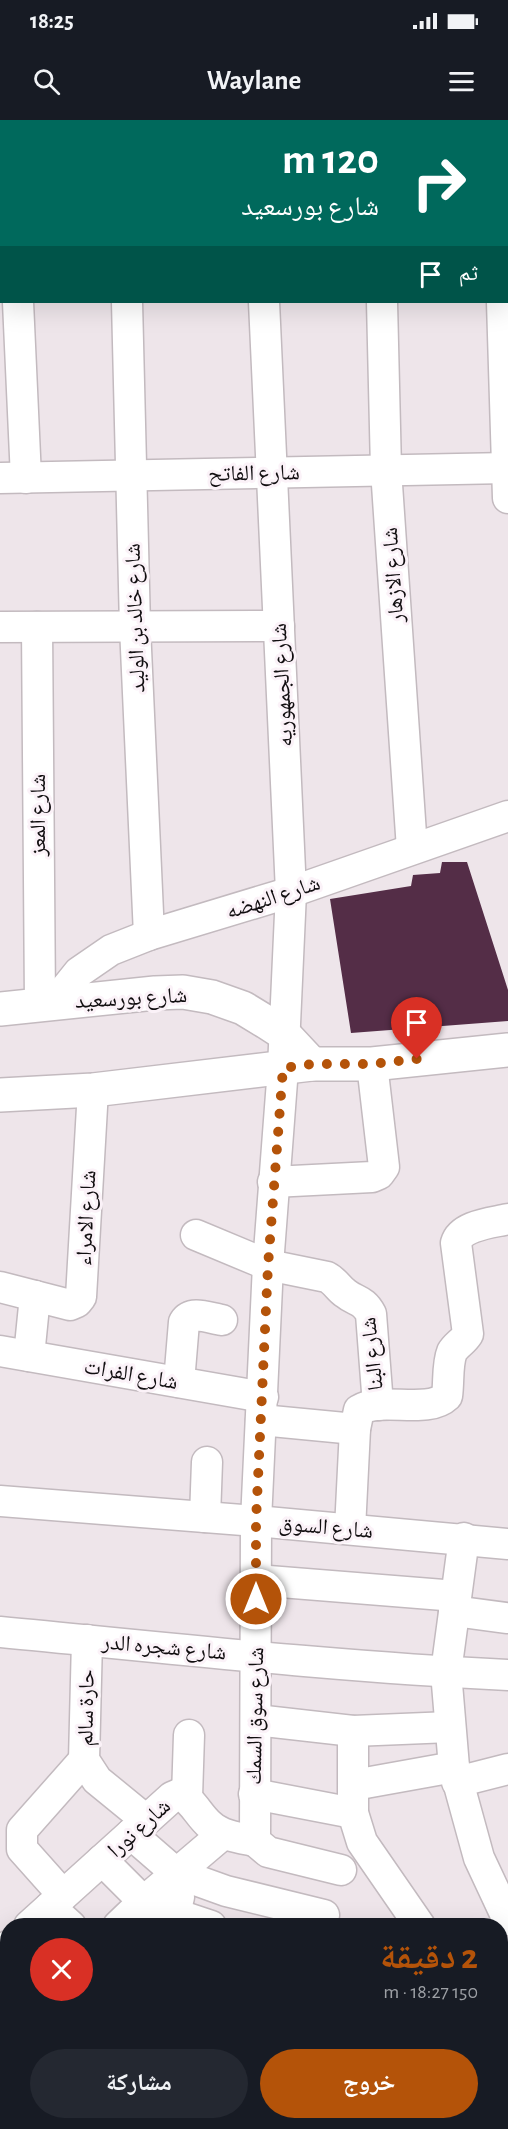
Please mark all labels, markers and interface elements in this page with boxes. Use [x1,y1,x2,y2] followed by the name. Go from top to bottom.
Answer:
[30,10,74,32] text: 18:25
[30,65,63,98] icon: search
[445,65,478,98] icon: menu
[207,67,301,94] text: Waylane
[282,139,379,181] text: 120 m
[400,144,478,222] icon: right
[241,193,379,220] text: شارع بورسعيد
[414,258,447,291] icon: arrive
[459,262,478,284] text: ثم
[208,461,300,487] street label: شارع الفاتح
[379,526,409,625] street label: شارع الازهار
[121,543,151,693] street label: شارع خالد بن الوليد
[268,623,298,747] street label: شارع الجمهوريه
[27,774,51,857] street label: شارع المعز
[223,872,323,924] street label: شارع النهضه
[74,984,188,1014] street label: شارع بورسعيد
[391,997,442,1059] pin
[400,1006,433,1039] icon: arrive
[73,1170,101,1267] street label: شارع الامراء
[357,1316,389,1392] street label: شارع البنا
[82,1355,180,1395] street label: شارع الفرات
[278,1512,374,1544] street label: شارع السوق
[224,1567,288,1631] position arrow
[100,1631,227,1665] street label: شارع شجره الدر
[243,1647,269,1785] street label: شارع سوق السمك
[74,1669,101,1747] street label: حارة سالم
[104,1795,176,1863] street label: شارع نورا
[30,1938,93,2001] button: close
[380,1939,478,1975] text: 2 دقيقة
[383,1982,478,2002] text: 150 m · 18:27
[30,2049,248,2118] button: مشاركة
[260,2049,478,2118] button: خروج

